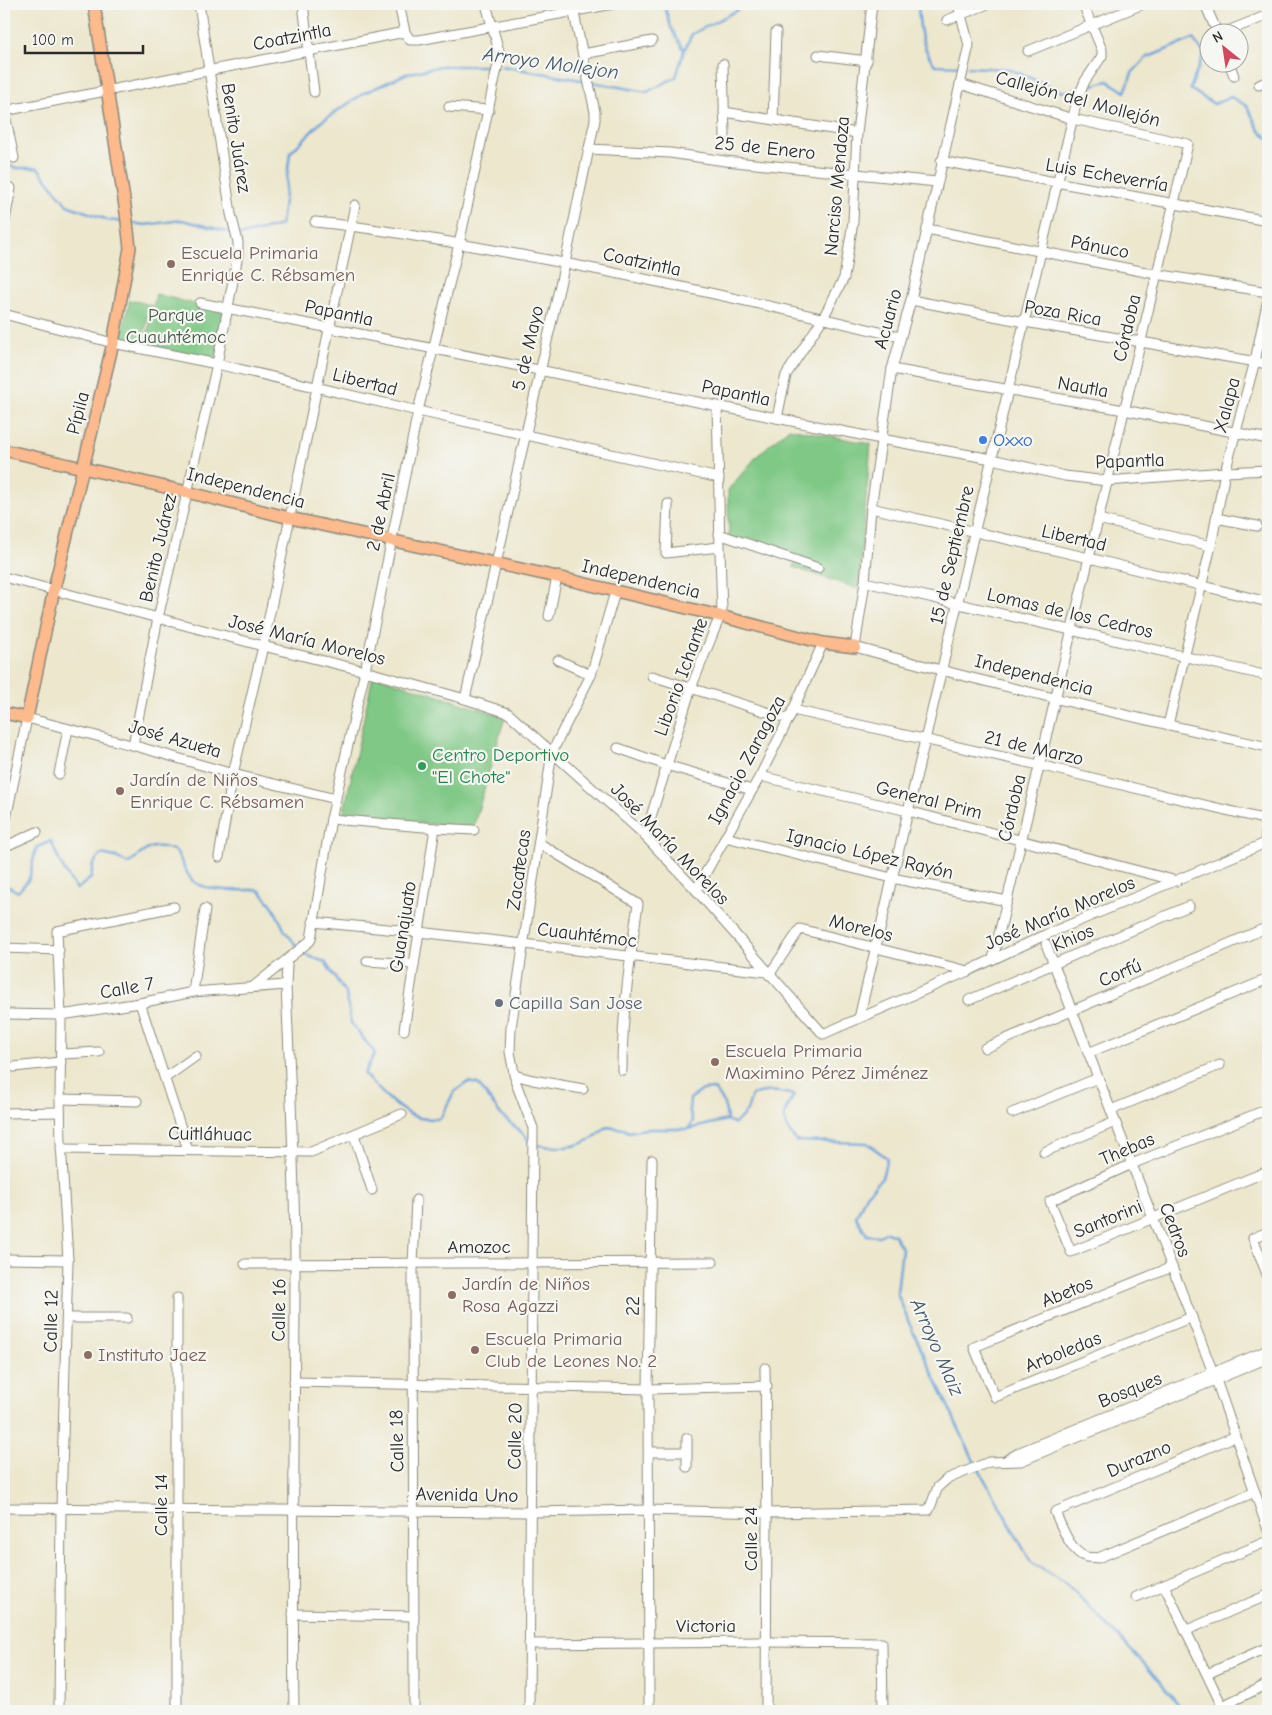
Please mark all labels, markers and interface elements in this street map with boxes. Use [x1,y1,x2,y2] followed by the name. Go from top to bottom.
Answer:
[251,19,333,55] street label: Coatzintla
[25,22,142,54] scale bar
[1200,22,1250,72] north arrow
[1210,28,1226,47] text: N
[32,31,74,49] text: 100 m
[481,42,620,84] water label: Arroyo Mollejon
[993,66,1163,132] street label: Callejón del Mollejón
[216,82,256,194] street label: Benito Juárez
[820,115,854,257] street label: Narciso Mendoza
[713,132,817,164] street label: 25 de Enero
[1044,153,1170,197] street label: Luis Echeverría
[1069,231,1131,263] street label: Pánuco
[181,242,355,286] place label: Escuela Primaria Enrique C. Rébsamen
[601,243,683,281] street label: Coatzintla
[165,258,177,270] marker: Escuela Primaria Enrique C. Rébsamen
[869,286,907,352] street label: Acuario
[1109,292,1145,364] street label: Córdoba
[303,295,375,331] street label: Papantla
[1023,295,1103,331] street label: Poza Rica
[508,303,548,393] street label: 5 de Mayo
[126,304,226,348] park label: Parque Cuauhtémoc
[330,363,400,401] street label: Libertad
[1056,372,1110,402] street label: Nautla
[700,375,772,411] street label: Papantla
[1209,375,1245,435] street label: Xalapa
[62,389,94,437] street label: Pípila
[993,429,1033,451] place label: Oxxo
[977,434,989,446] marker: Oxxo
[1095,449,1165,473] street label: Papantla
[185,463,307,513] street label: Independencia
[362,471,400,553] street label: 2 de Abril
[925,483,979,627] street label: 15 de Septiembre
[135,492,181,604] street label: Benito Juárez
[1039,520,1109,556] street label: Libertad
[580,555,702,603] street label: Independencia
[985,583,1155,643] street label: Lomas de los Cedros
[226,610,388,670] street label: José María Morelos
[649,615,713,739] street label: Liborio Ichante
[973,650,1095,700] street label: Independencia
[704,692,790,828] street label: Ignacio Zaragoza
[126,715,224,763] street label: José Azueta
[982,726,1086,770] street label: 21 de Marzo
[432,744,569,788] place label: Centro Deportivo "El Chote"
[416,760,428,772] marker: Centro Deportivo "El Chote"
[130,769,304,813] place label: Jardín de Niños Enrique C. Rébsamen
[994,772,1030,844] street label: Córdoba
[874,776,984,824] street label: General Prim
[606,779,734,910] street label: José María Morelos
[114,785,126,797] marker: Jardín de Niños Enrique C. Rébsamen
[784,824,956,884] street label: Ignacio López Rayón
[502,828,536,912] street label: Zacatecas
[982,871,1138,955] street label: José María Morelos
[385,880,421,974] street label: Guanajuato
[827,910,895,947] street label: Morelos
[536,918,638,952] street label: Cuauhtémoc
[1049,919,1097,957] street label: Khios
[1095,954,1145,992] street label: Corfú
[98,972,156,1004] street label: Calle 7
[509,992,642,1014] place label: Capilla San Jose
[493,997,505,1009] marker: Capilla San Jose
[725,1040,928,1084] place label: Escuela Primaria Maximino Pérez Jiménez
[709,1056,721,1068] marker: Escuela Primaria Maximino Pérez Jiménez
[168,1122,252,1146] street label: Cuitláhuac
[1096,1128,1158,1170] street label: Thebas
[1070,1195,1146,1243] street label: Santorini
[1155,1200,1195,1260] street label: Cedros
[447,1236,511,1258] street label: Amozoc
[1038,1272,1096,1312] street label: Abetos
[462,1273,590,1317] place label: Jardín de Niños Rosa Agazzi
[267,1278,291,1342] street label: Calle 16
[39,1289,63,1353] street label: Calle 12
[446,1289,458,1301] marker: Jardín de Niños Rosa Agazzi
[905,1294,969,1400] water label: Arroyo Maiz
[622,1296,644,1316] street label: 22
[1022,1327,1104,1377] street label: Arboledas
[485,1328,657,1372] place label: Escuela Primaria Club de Leones No. 2
[98,1344,206,1366] place label: Instituto Jaez
[469,1344,481,1356] marker: Escuela Primaria Club de Leones No. 2
[82,1349,94,1361] marker: Instituto Jaez
[1095,1367,1165,1413] street label: Bosques
[503,1402,527,1470] street label: Calle 20
[385,1409,409,1473] street label: Calle 18
[1104,1436,1174,1482] street label: Durazno
[150,1474,172,1536] street label: Calle 14
[415,1483,519,1507] street label: Avenida Uno
[740,1507,762,1571] street label: Calle 24
[676,1615,736,1637] street label: Victoria

